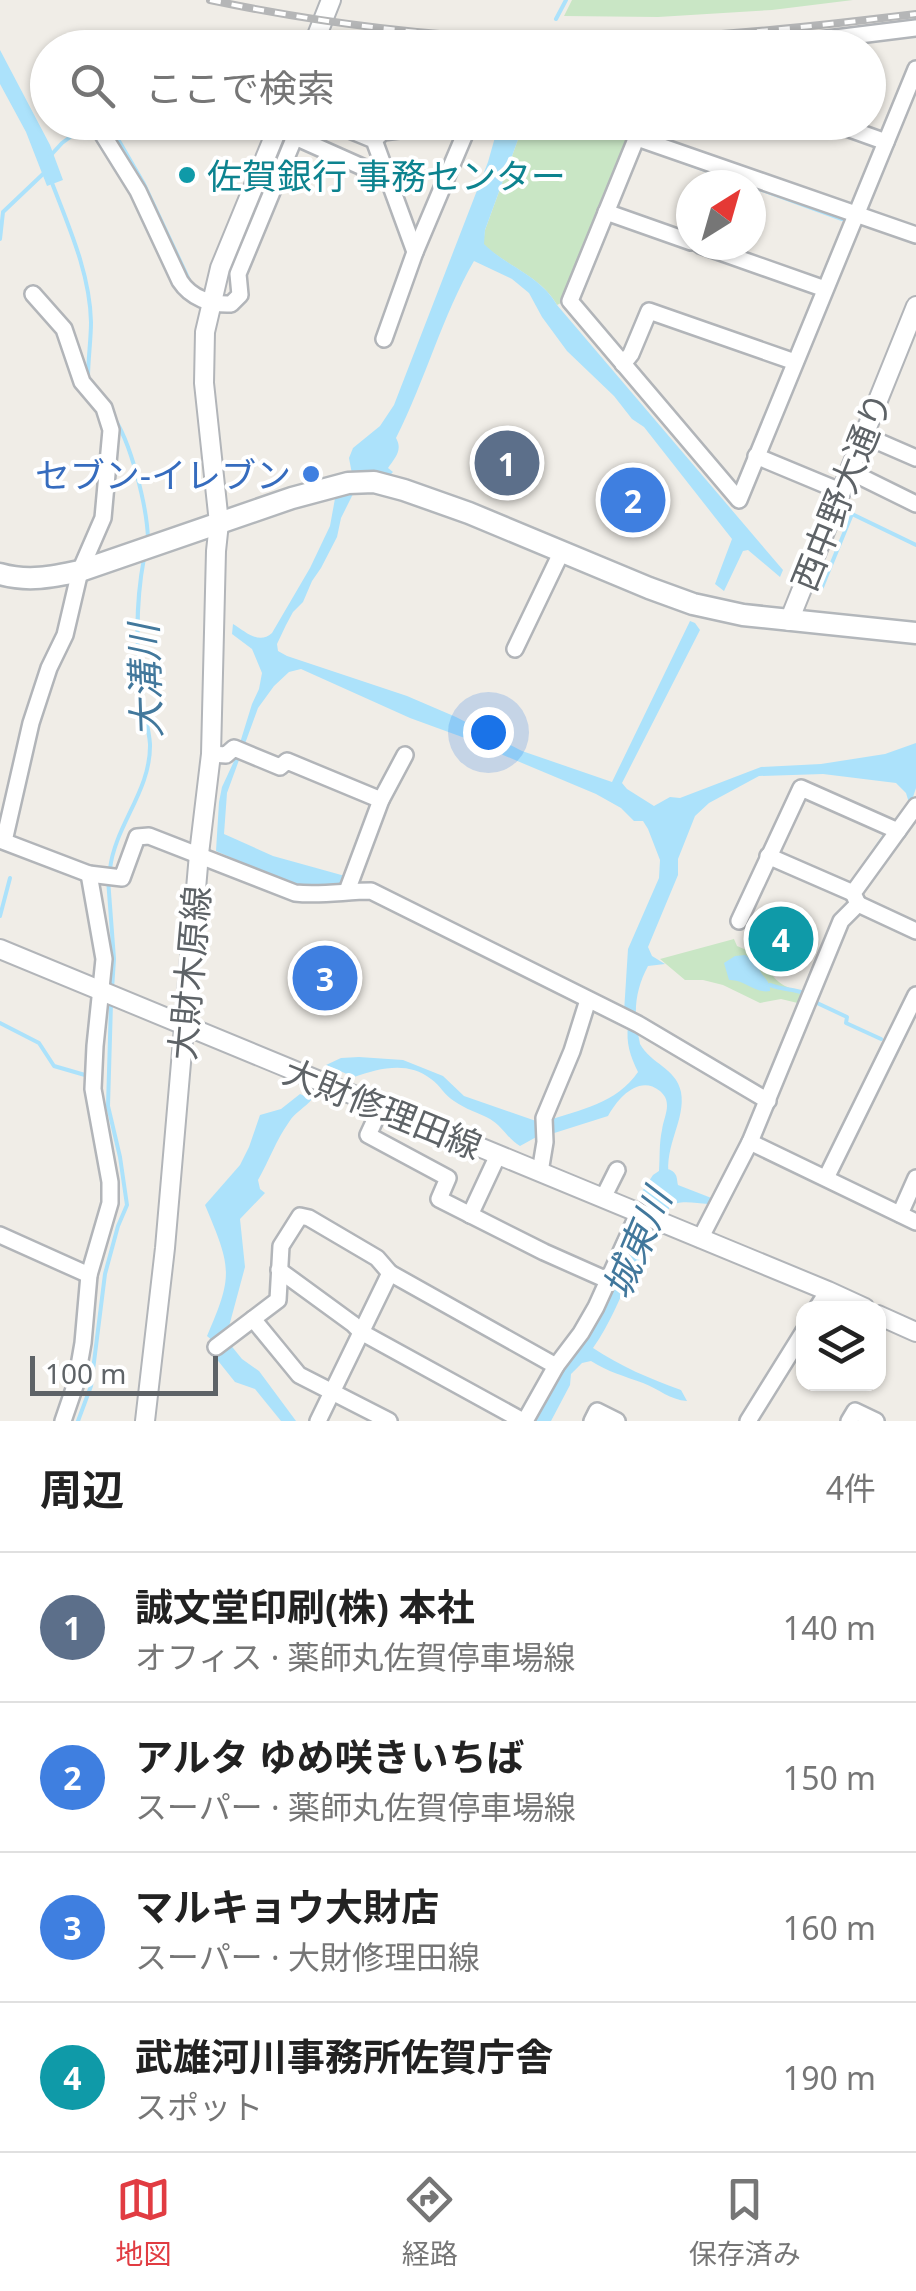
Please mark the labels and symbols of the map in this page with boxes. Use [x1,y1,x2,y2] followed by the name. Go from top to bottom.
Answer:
[207,152,566,199] place label: 佐賀銀行 事務センター
[176,164,198,186] marker: 佐賀銀行 事務センター
[676,170,766,260] north arrow
[780,385,902,597] street label: 西中野大通り
[474,426,540,500] pin: 1
[35,451,291,498] place label: セブン-イレブン
[600,462,666,538] pin: 2
[300,463,322,485] marker: セブン-イレブン
[116,619,172,739] water label: 大溝川
[463,707,514,758] your location
[158,884,220,1062] street label: 大財木原線
[748,902,814,976] pin: 4
[292,940,358,1016] pin: 3
[277,1047,489,1169] street label: 大財修理田線
[590,1177,684,1306] water label: 城東川
[30,1351,218,1396] scale bar

